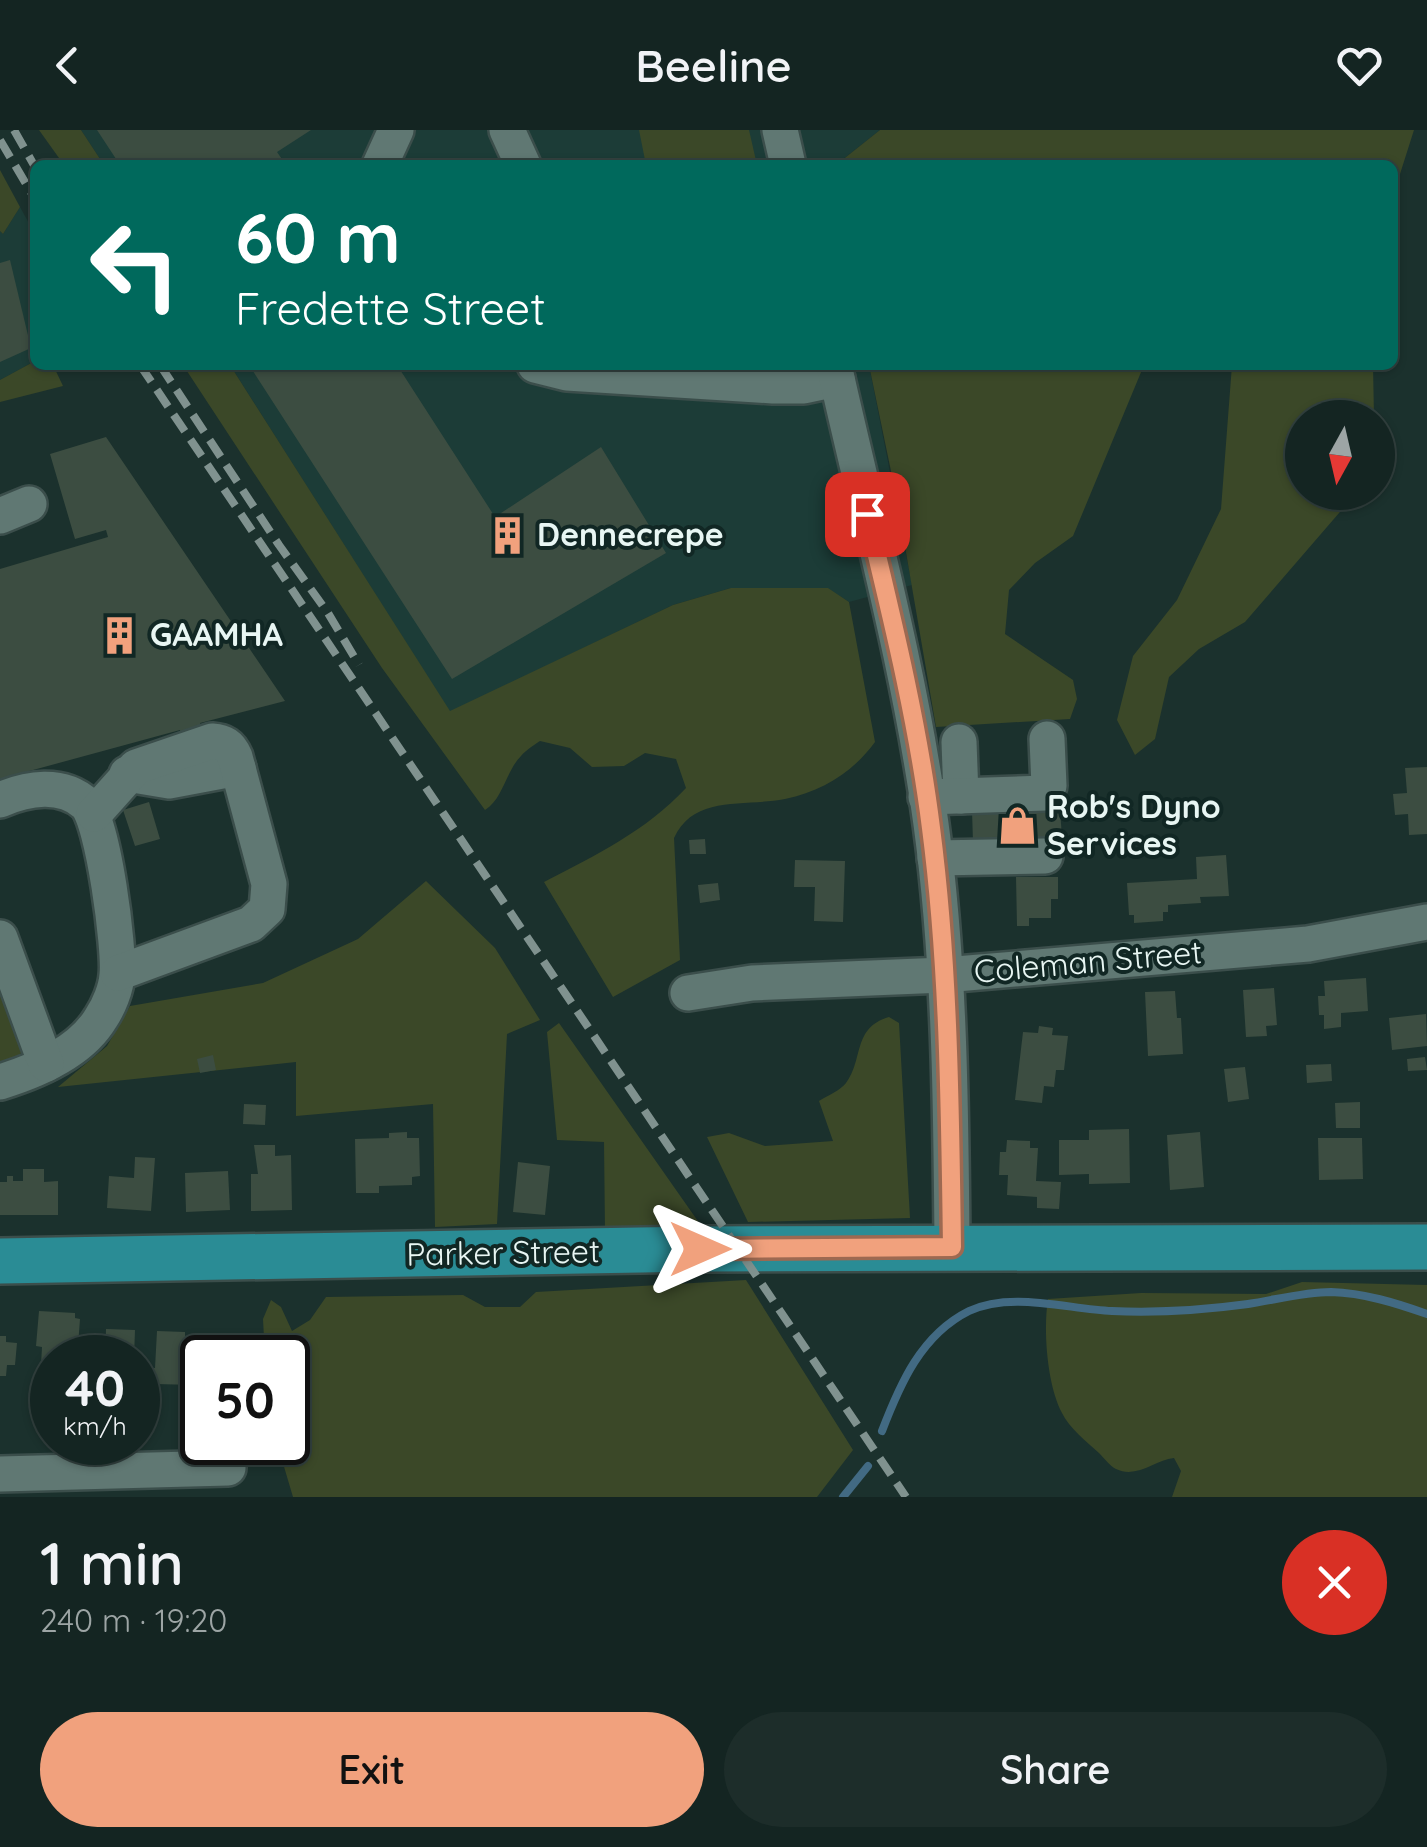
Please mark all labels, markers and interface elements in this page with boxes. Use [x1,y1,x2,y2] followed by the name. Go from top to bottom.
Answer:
[635,37,792,93] text: Beeline
[40,38,95,93] icon: back
[1332,38,1387,93] icon: heart
[235,193,401,281] text: 60 m
[70,200,200,330] icon: left
[235,280,546,336] text: Fredette Street
[1285,400,1395,510] north arrow
[1285,400,1395,510] map controls
[825,472,910,557] pin
[840,487,895,542] icon: arrive
[486,514,528,556] building icon: Dennecrepe
[537,514,724,554] place label: Dennecrepe
[99,614,141,656] building icon: GAAMHA
[150,614,283,654] place label: GAAMHA
[1047,786,1221,863] place label: Rob's Dyno Services
[996,804,1038,846] shop icon: Rob's Dyno Services
[972,931,1204,991] street label: Coleman Street
[648,1197,752,1301] position arrow
[406,1230,600,1274] street label: Parker Street
[180,1335,310,1465] speed limit sign: 50
[65,1356,125,1419] text: 40
[63,1410,127,1441] text: km/h
[40,1525,184,1600] text: 1 min
[1282,1530,1387,1635] button: close
[40,1600,227,1640] text: 240 m · 19:20
[40,1712,704,1827] button: Exit
[724,1712,1387,1827] button: Share

